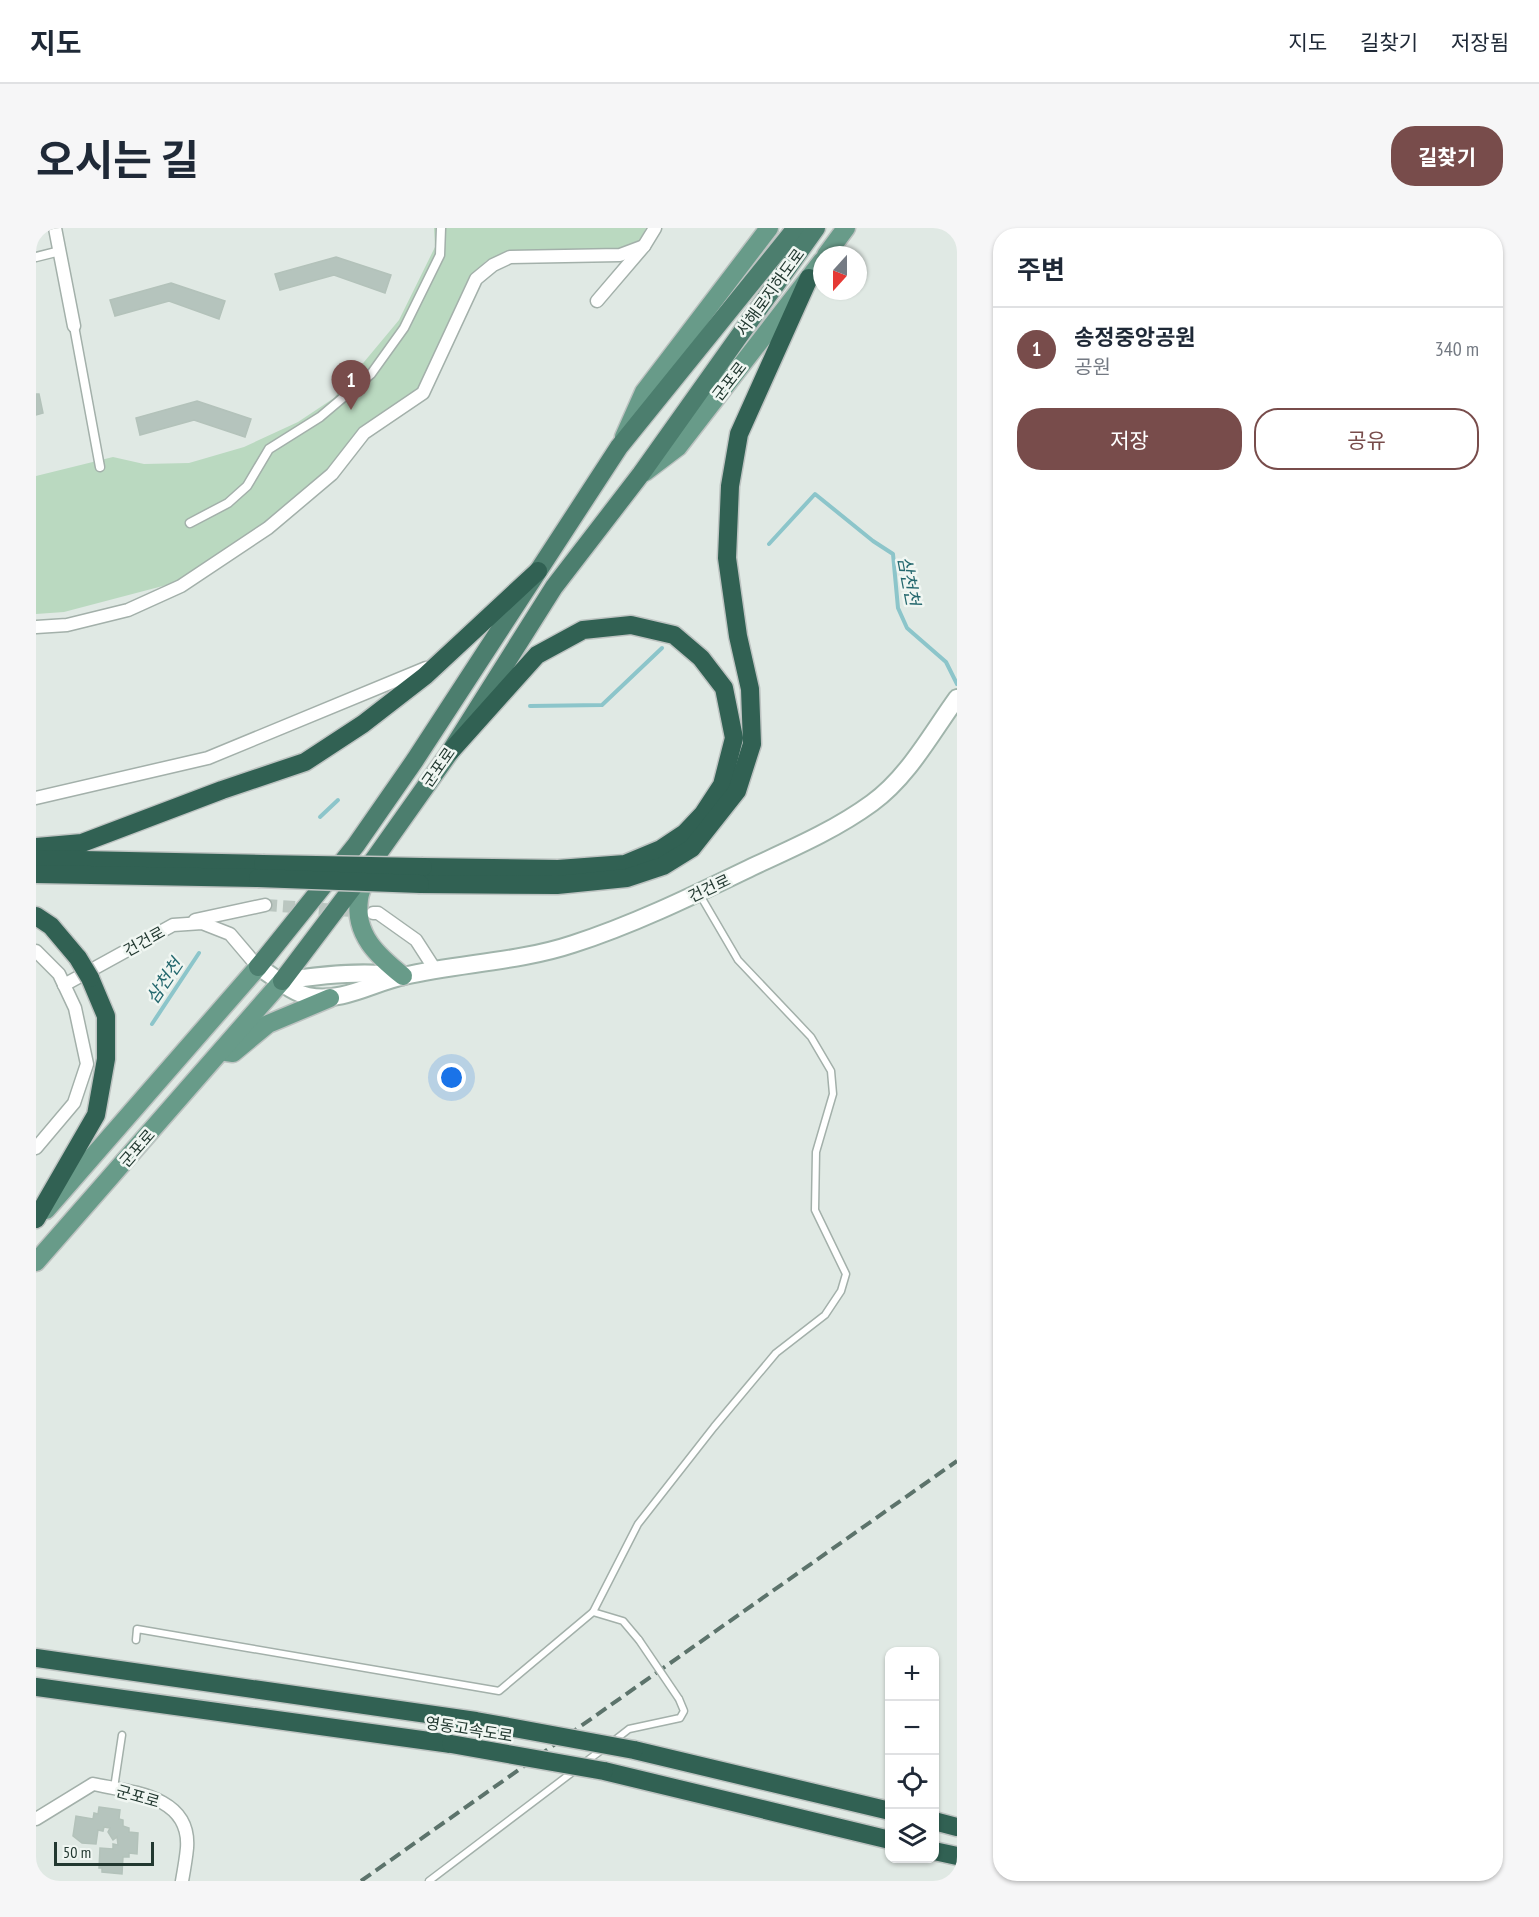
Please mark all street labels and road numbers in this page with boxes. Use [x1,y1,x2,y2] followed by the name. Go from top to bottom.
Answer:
[732,244,809,340] street label: 서해로지하도로
[708,357,751,405] street label: 군포로
[417,743,459,791] street label: 군포로
[685,869,733,906] street label: 건건로
[120,921,168,960] street label: 건건로
[115,1125,159,1171] street label: 군포로
[424,1712,514,1746] street label: 영동고속도로
[114,1780,162,1812] street label: 군포로

